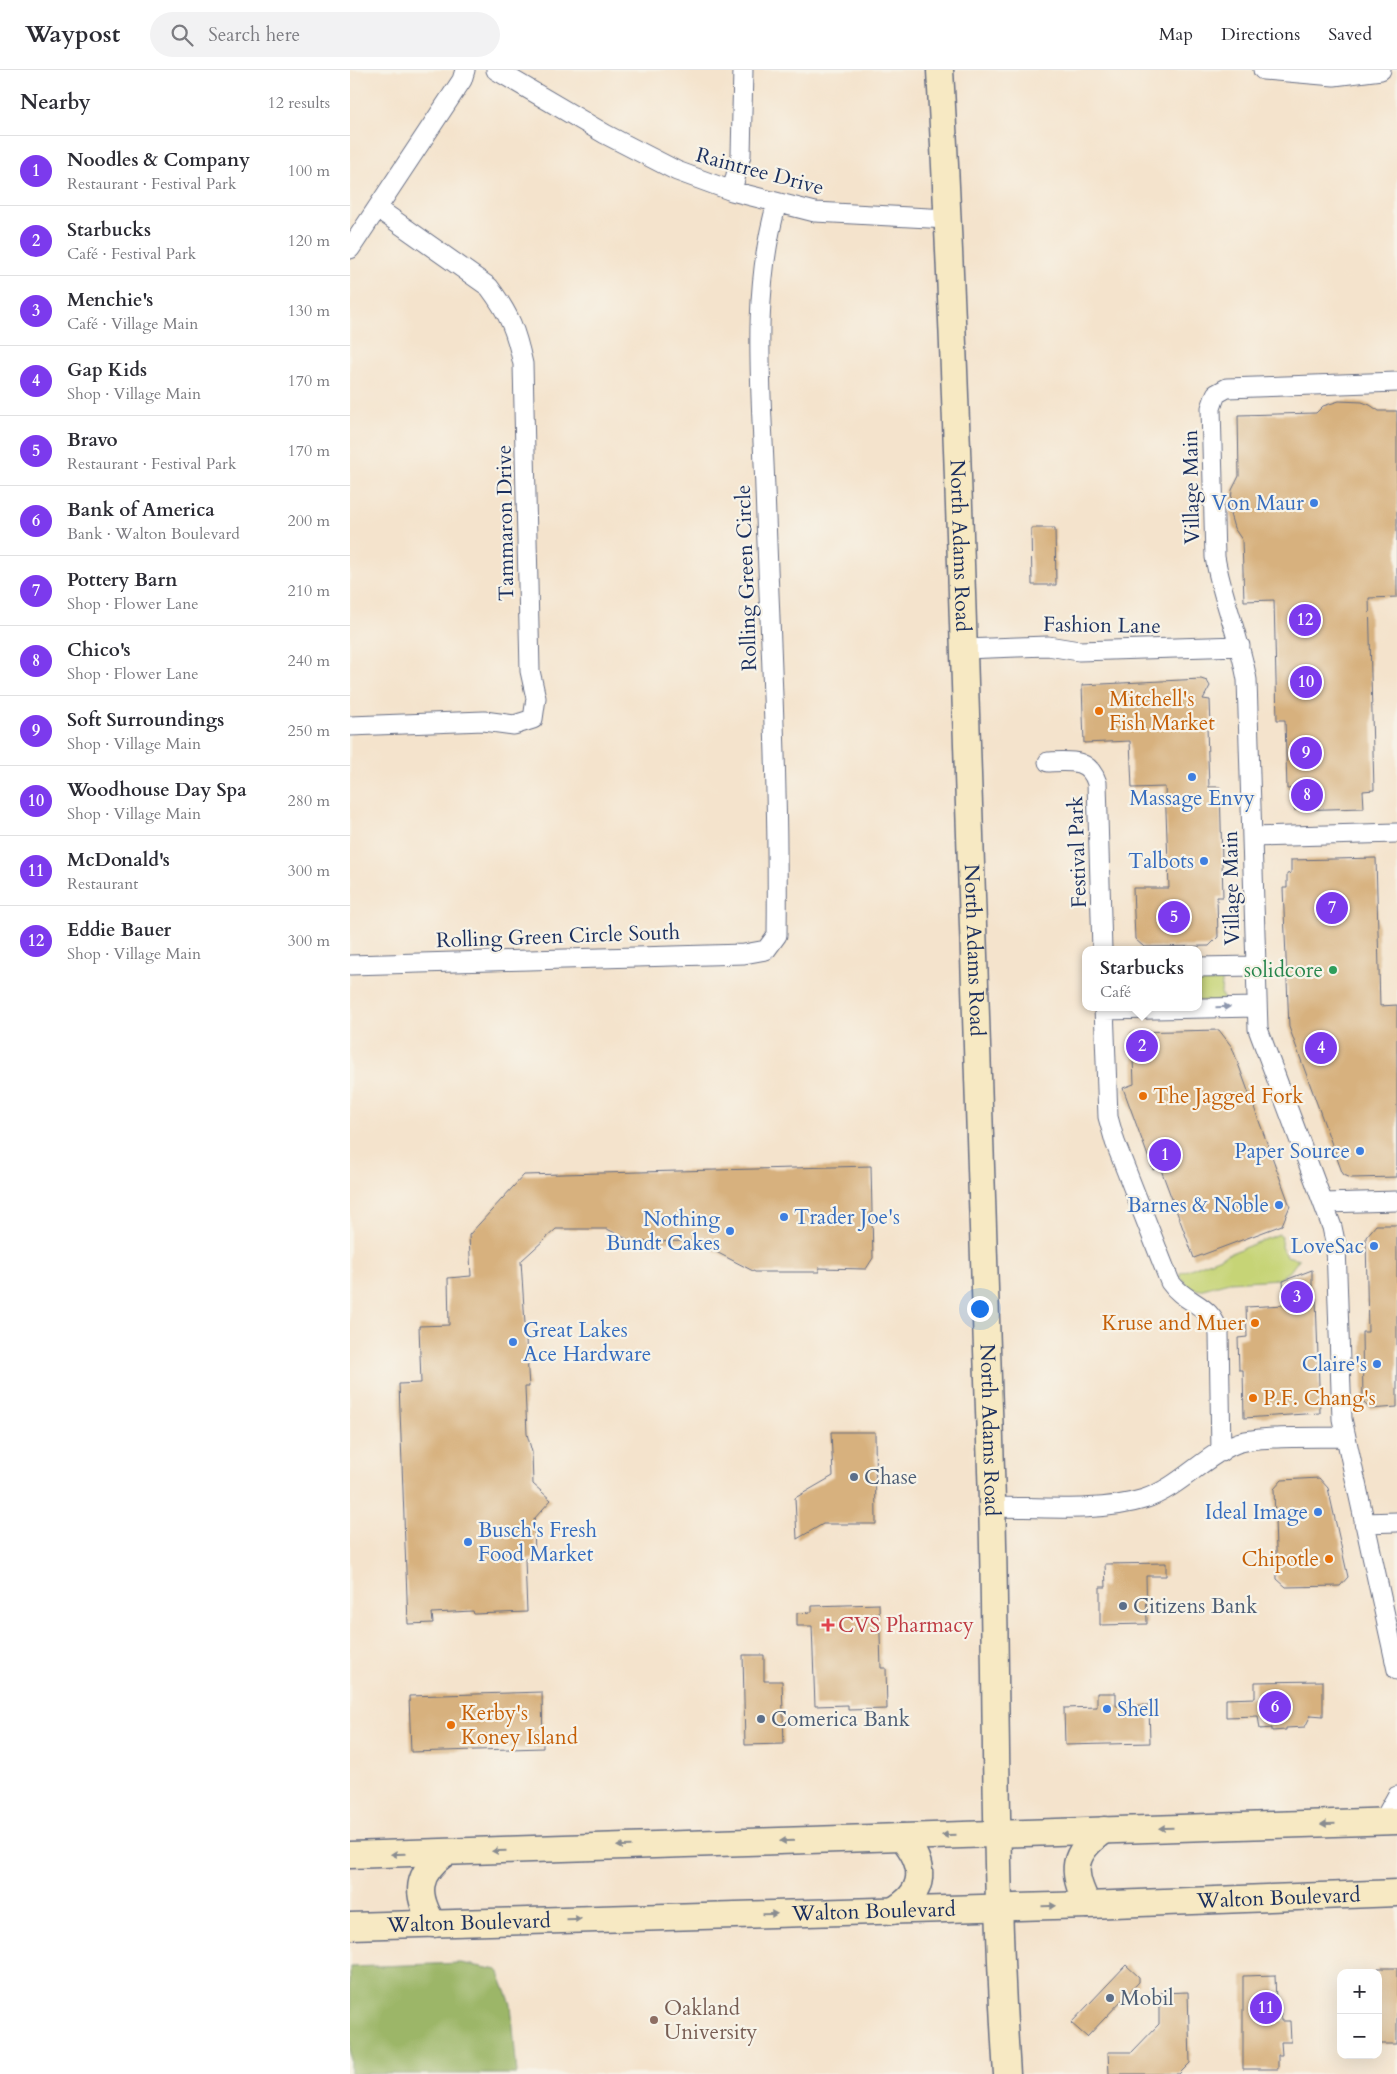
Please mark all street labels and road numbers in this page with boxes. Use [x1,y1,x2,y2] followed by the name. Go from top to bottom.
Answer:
[693,140,827,202] street label: Raintree Drive
[1176,429,1207,545] street label: Village Main
[490,445,521,601] street label: Tammaron Drive
[942,459,977,632] street label: North Adams Road
[729,484,764,672] street label: Rolling Green Circle
[1043,610,1161,641] street label: Fashion Lane
[1061,795,1094,909] street label: Festival Park
[1216,830,1247,946] street label: Village Main
[957,864,992,1037] street label: North Adams Road
[436,918,681,955] street label: Rolling Green Circle South
[973,1343,1006,1517] street label: North Adams Road
[1195,1880,1361,1916] street label: Walton Boulevard
[791,1895,956,1928] street label: Walton Boulevard
[386,1906,551,1940] street label: Walton Boulevard

